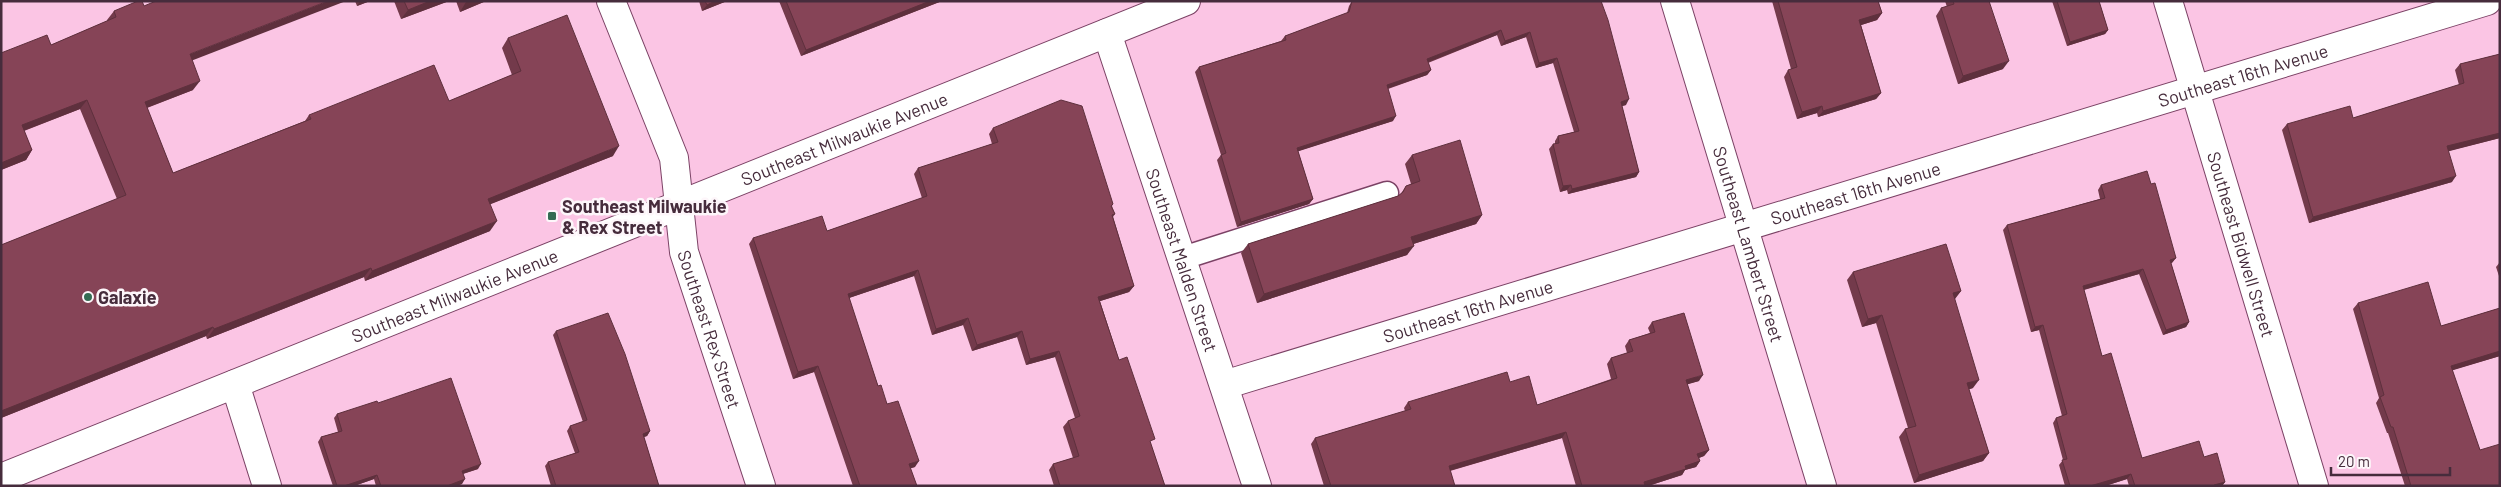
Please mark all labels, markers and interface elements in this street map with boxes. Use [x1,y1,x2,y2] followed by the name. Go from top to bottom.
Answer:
[2155,39,2331,111] street label: Southeast 16th Avenue
[738,87,951,190] street label: Southeast Milwaukie Avenue
[1709,144,1789,345] street label: Southeast Lambert Street
[2203,149,2280,340] street label: Southeast Bidwell Street
[1768,157,1943,229] street label: Southeast 16th Avenue
[1142,165,1223,354] street label: Southeast Malden Street
[562,195,727,238] place label: Southeast Milwaukie & Rex Street
[546,210,558,222] marker: Southeast Milwaukie & Rex Street
[348,244,561,347] street label: Southeast Milwaukie Avenue
[673,247,746,411] street label: Southeast Rex Street
[1380,275,1556,347] street label: Southeast 16th Avenue
[98,286,157,308] place label: Galaxie
[82,291,94,303] marker: Galaxie
[2331,444,2450,476] scale bar
[2338,452,2370,470] text: 20 m

